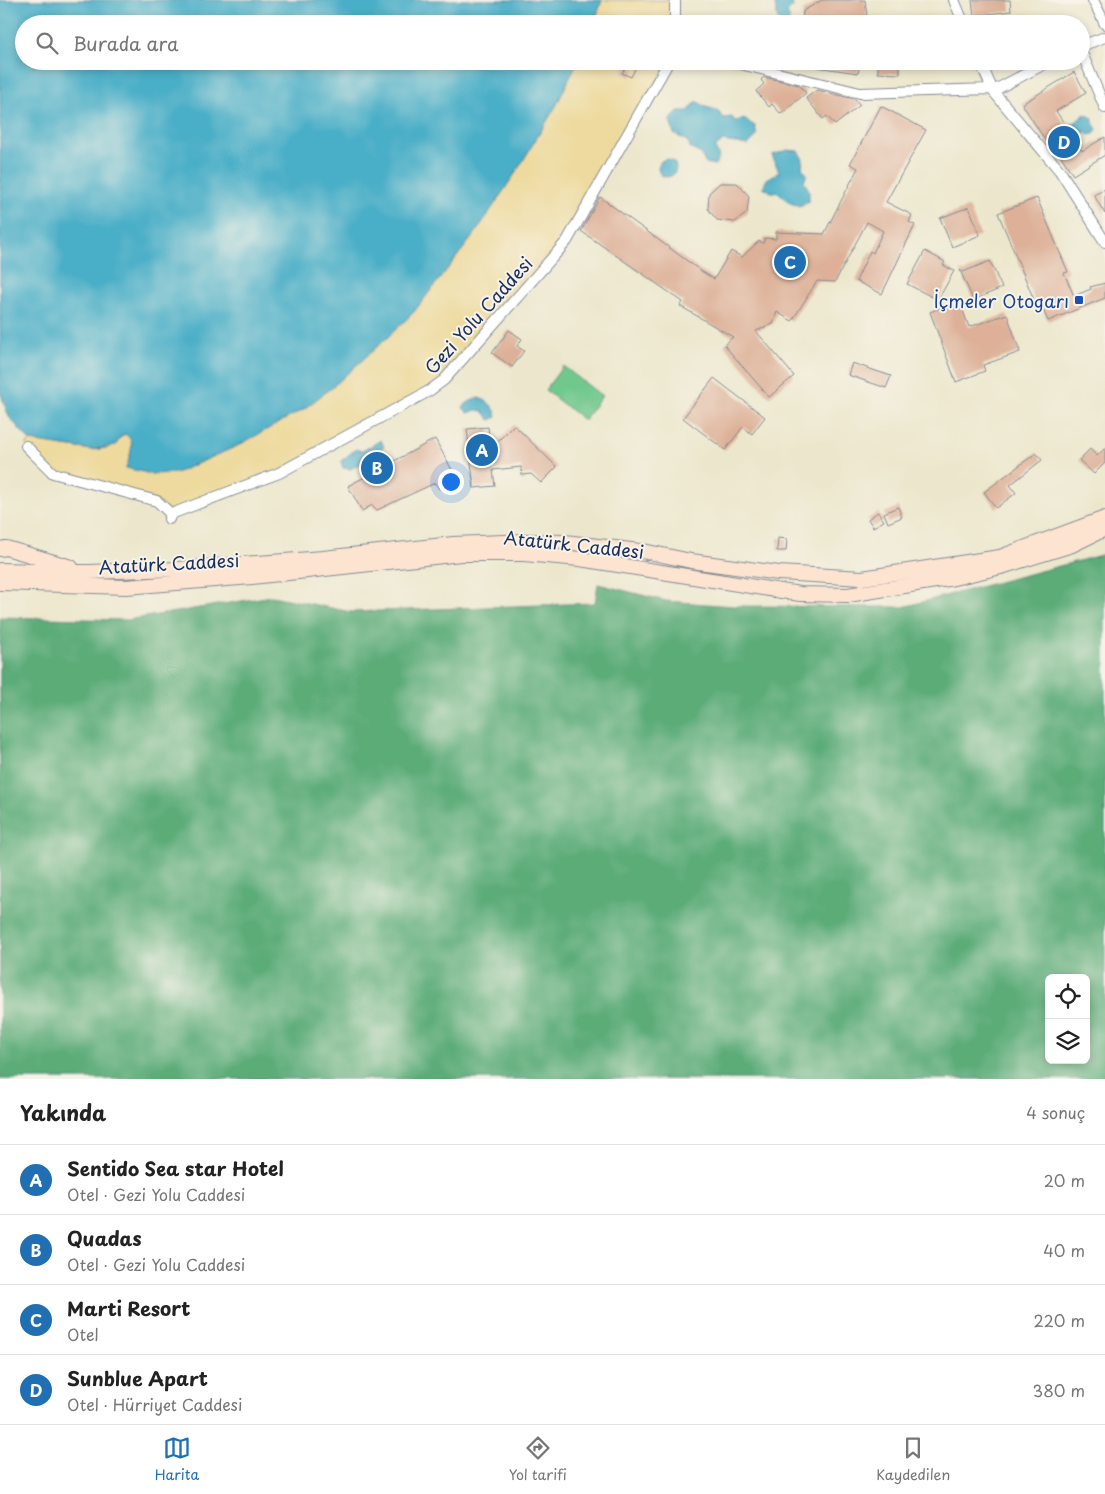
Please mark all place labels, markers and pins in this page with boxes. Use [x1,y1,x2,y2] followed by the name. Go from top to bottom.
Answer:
[1048,123,1080,161] pin: D
[774,243,806,281] pin: C
[934,287,1069,314] place label: İçmeler Otogarı
[1073,294,1085,306] marker: İçmeler Otogarı
[466,431,498,469] pin: A
[361,449,393,487] pin: B

